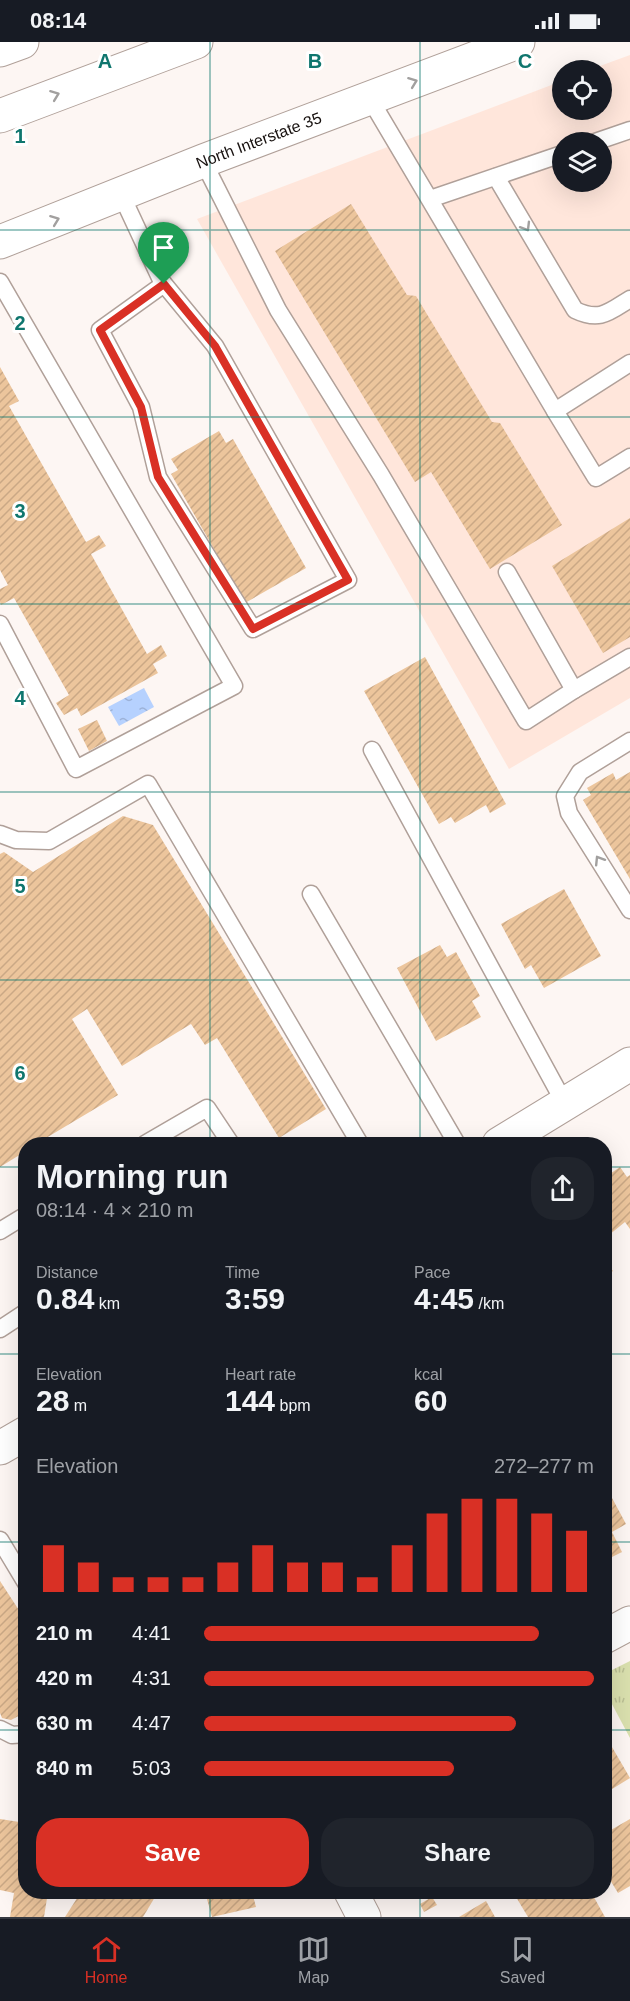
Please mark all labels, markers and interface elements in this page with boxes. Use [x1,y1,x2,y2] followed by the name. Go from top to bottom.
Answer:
[30,8,86,33] text: 08:14
[98,50,112,72] text: A
[308,50,322,72] text: B
[518,50,532,72] text: C
[552,60,612,192] map controls
[552,60,612,120] button: locate
[407,77,418,90] one-way arrow
[49,90,60,102] one-way arrow
[194,109,324,172] street label: North Interstate 35
[14,125,26,147] text: 1
[552,132,612,192] button: layers
[48,215,59,227] one-way arrow
[518,221,530,231] one-way arrow
[138,222,189,284] pin
[147,231,180,264] icon: arrive
[14,312,26,334] text: 2
[14,500,26,522] text: 3
[14,687,26,709] text: 4
[595,856,606,867] one-way arrow
[14,875,26,897] text: 5
[14,1062,26,1084] text: 6
[531,1157,594,1220] button: share
[36,1158,228,1195] text: Morning run
[36,1199,193,1221] text: 08:14 · 4 × 210 m
[36,1264,98,1281] text: Distance
[225,1264,260,1281] text: Time
[414,1264,450,1281] text: Pace
[36,1282,94,1315] text: 0.84
[225,1282,285,1315] text: 3:59
[414,1282,474,1315] text: 4:45
[94,1295,120,1312] text: km
[474,1295,504,1312] text: /km
[36,1366,102,1383] text: Elevation
[225,1366,296,1383] text: Heart rate
[414,1366,442,1383] text: kcal
[36,1384,69,1417] text: 28
[225,1384,275,1417] text: 144
[414,1384,447,1417] text: 60
[69,1397,87,1414] text: m
[275,1397,311,1414] text: bpm
[36,1455,118,1477] text: Elevation
[494,1455,594,1477] text: 272–277 m
[36,1622,93,1644] text: 210 m
[132,1622,171,1644] text: 4:41
[36,1667,93,1689] text: 420 m
[132,1667,171,1689] text: 4:31
[36,1712,93,1734] text: 630 m
[132,1712,171,1734] text: 4:47
[36,1757,93,1779] text: 840 m
[132,1757,171,1779] text: 5:03
[36,1818,309,1887] button: Save
[321,1818,594,1887] button: Share
[85,1933,128,1987] tab: Home
[297,1933,330,1987] tab: Map
[500,1933,545,1987] tab: Saved

